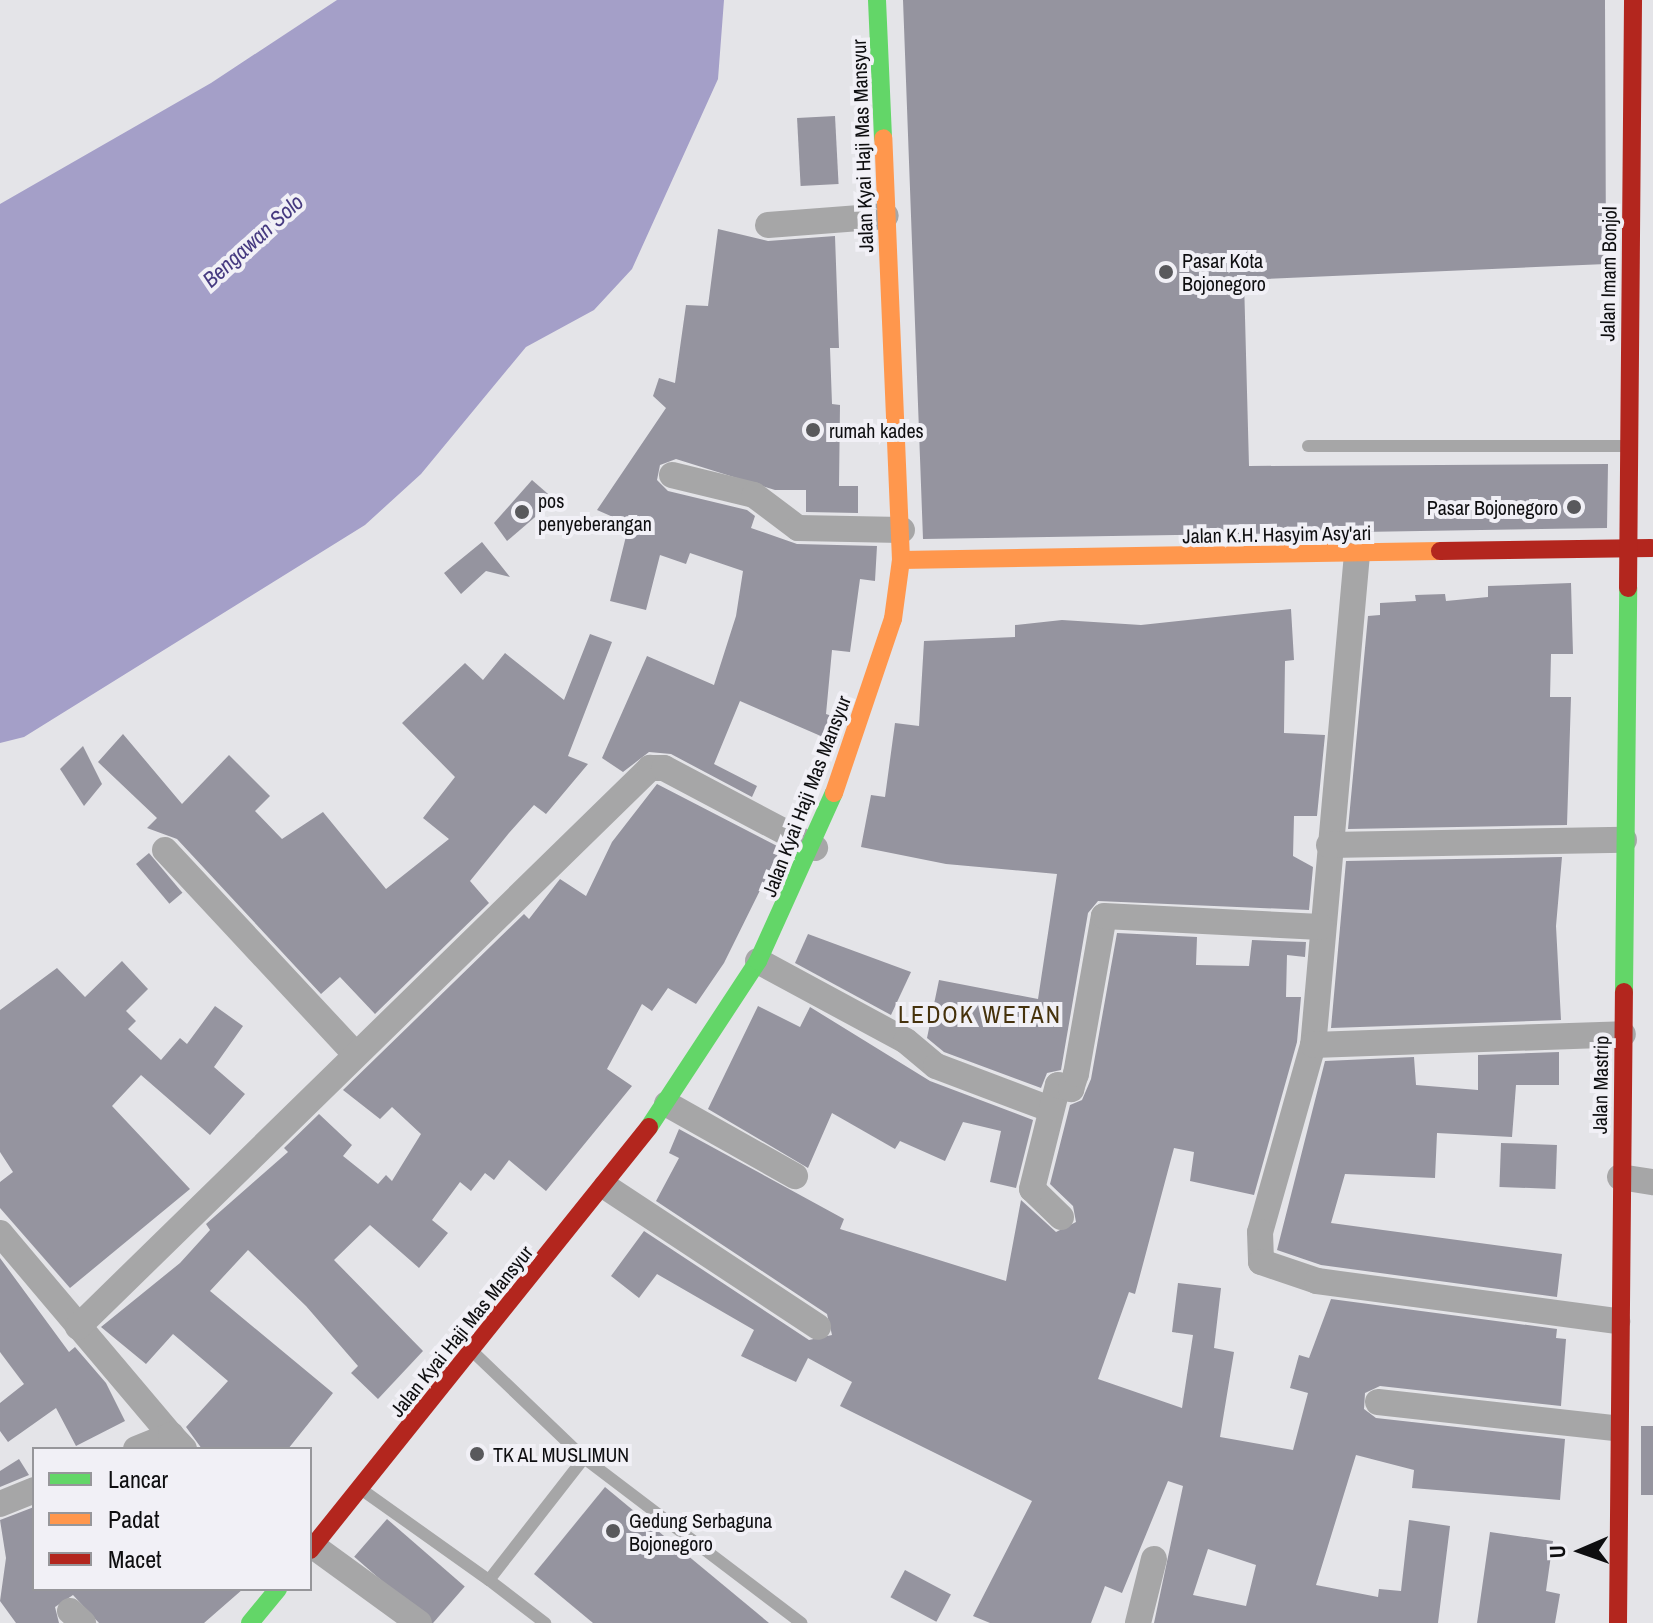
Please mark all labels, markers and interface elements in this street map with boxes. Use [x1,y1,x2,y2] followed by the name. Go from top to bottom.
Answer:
[846,39,878,253] street label: Jalan Kyai Haji Mas Mansyur
[197,189,309,293] water label: Bengawan Solo
[1595,206,1621,342] street label: Jalan Imam Bonjol
[1182,248,1266,295] place label: Pasar Kota Bojonegoro
[1157,263,1175,281] marker: Pasar Kota Bojonegoro
[829,418,924,442] place label: rumah kades
[804,421,822,439] marker: rumah kades
[538,488,652,535] place label: pos penyeberangan
[1427,495,1558,519] place label: Pasar Bojonegoro
[1565,498,1583,516] marker: Pasar Bojonegoro
[513,503,531,521] marker: pos penyeberangan
[1182,520,1372,548] street label: Jalan K.H. Hasyim Asy'ari
[757,692,855,900] street label: Jalan Kyai Haji Mas Mansyur
[898,1001,1062,1029] district label: LEDOK WETAN
[1587,1036,1613,1134] street label: Jalan Mastrip
[385,1241,537,1421] street label: Jalan Kyai Haji Mas Mansyur
[493,1442,631,1466] place label: TK AL MUSLIMUN
[468,1445,486,1463] marker: TK AL MUSLIMUN
[32,1447,312,1591] legend
[108,1463,168,1495] text: Lancar
[108,1503,159,1535] text: Padat
[629,1508,772,1555] place label: Gedung Serbaguna Bojonegoro
[1541,1511,1621,1591] north arrow
[604,1522,622,1540] marker: Gedung Serbaguna Bojonegoro
[108,1543,162,1575] text: Macet
[1542,1545,1572,1559] text: U

